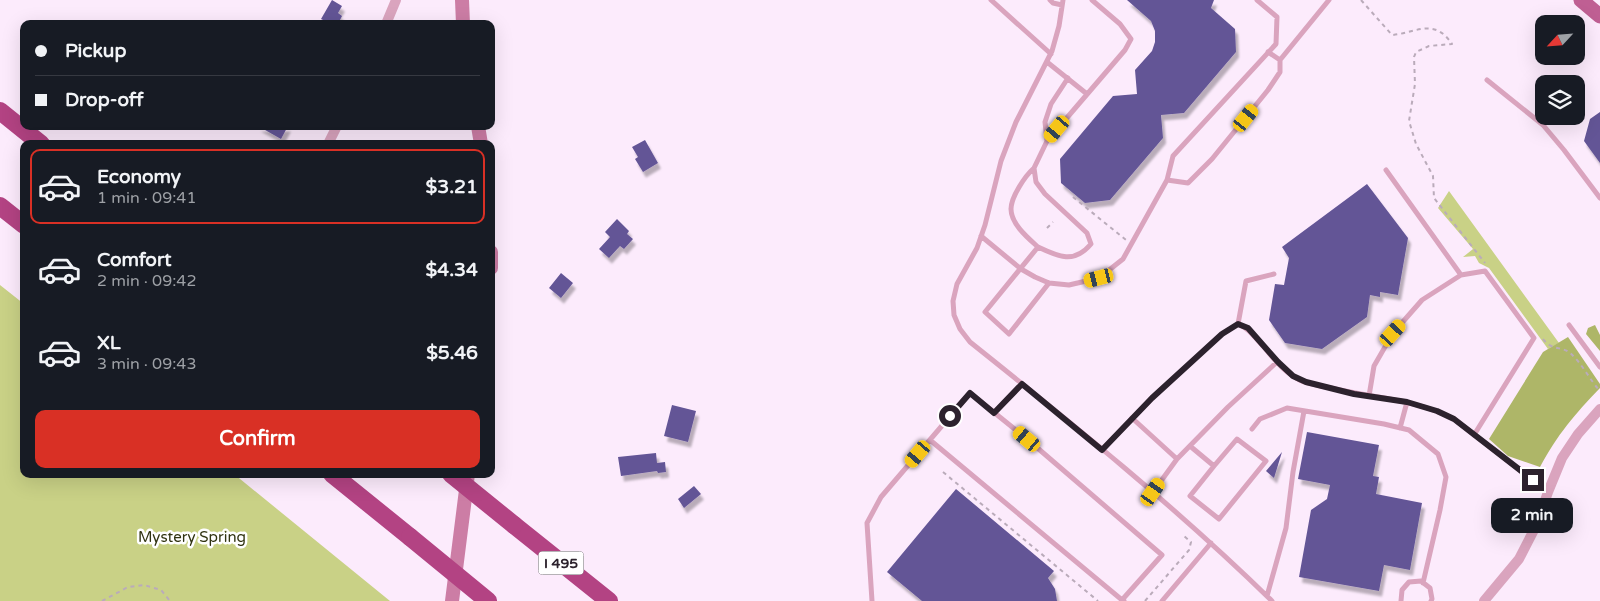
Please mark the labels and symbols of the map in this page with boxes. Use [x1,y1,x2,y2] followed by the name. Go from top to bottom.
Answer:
[1535,15,1585,65] north arrow
[1230,102,1261,134] car
[1041,113,1072,145] car
[1082,267,1115,289] car
[1377,317,1408,349] car
[939,405,961,427] route start
[1010,424,1043,454] car
[902,438,933,470] car
[1522,469,1544,491] route end
[1138,475,1167,509] car
[1492,498,1574,532] callout: 2 min
[138,528,246,546] park label: Mystery Spring
[538,552,584,574] road number: I 495

